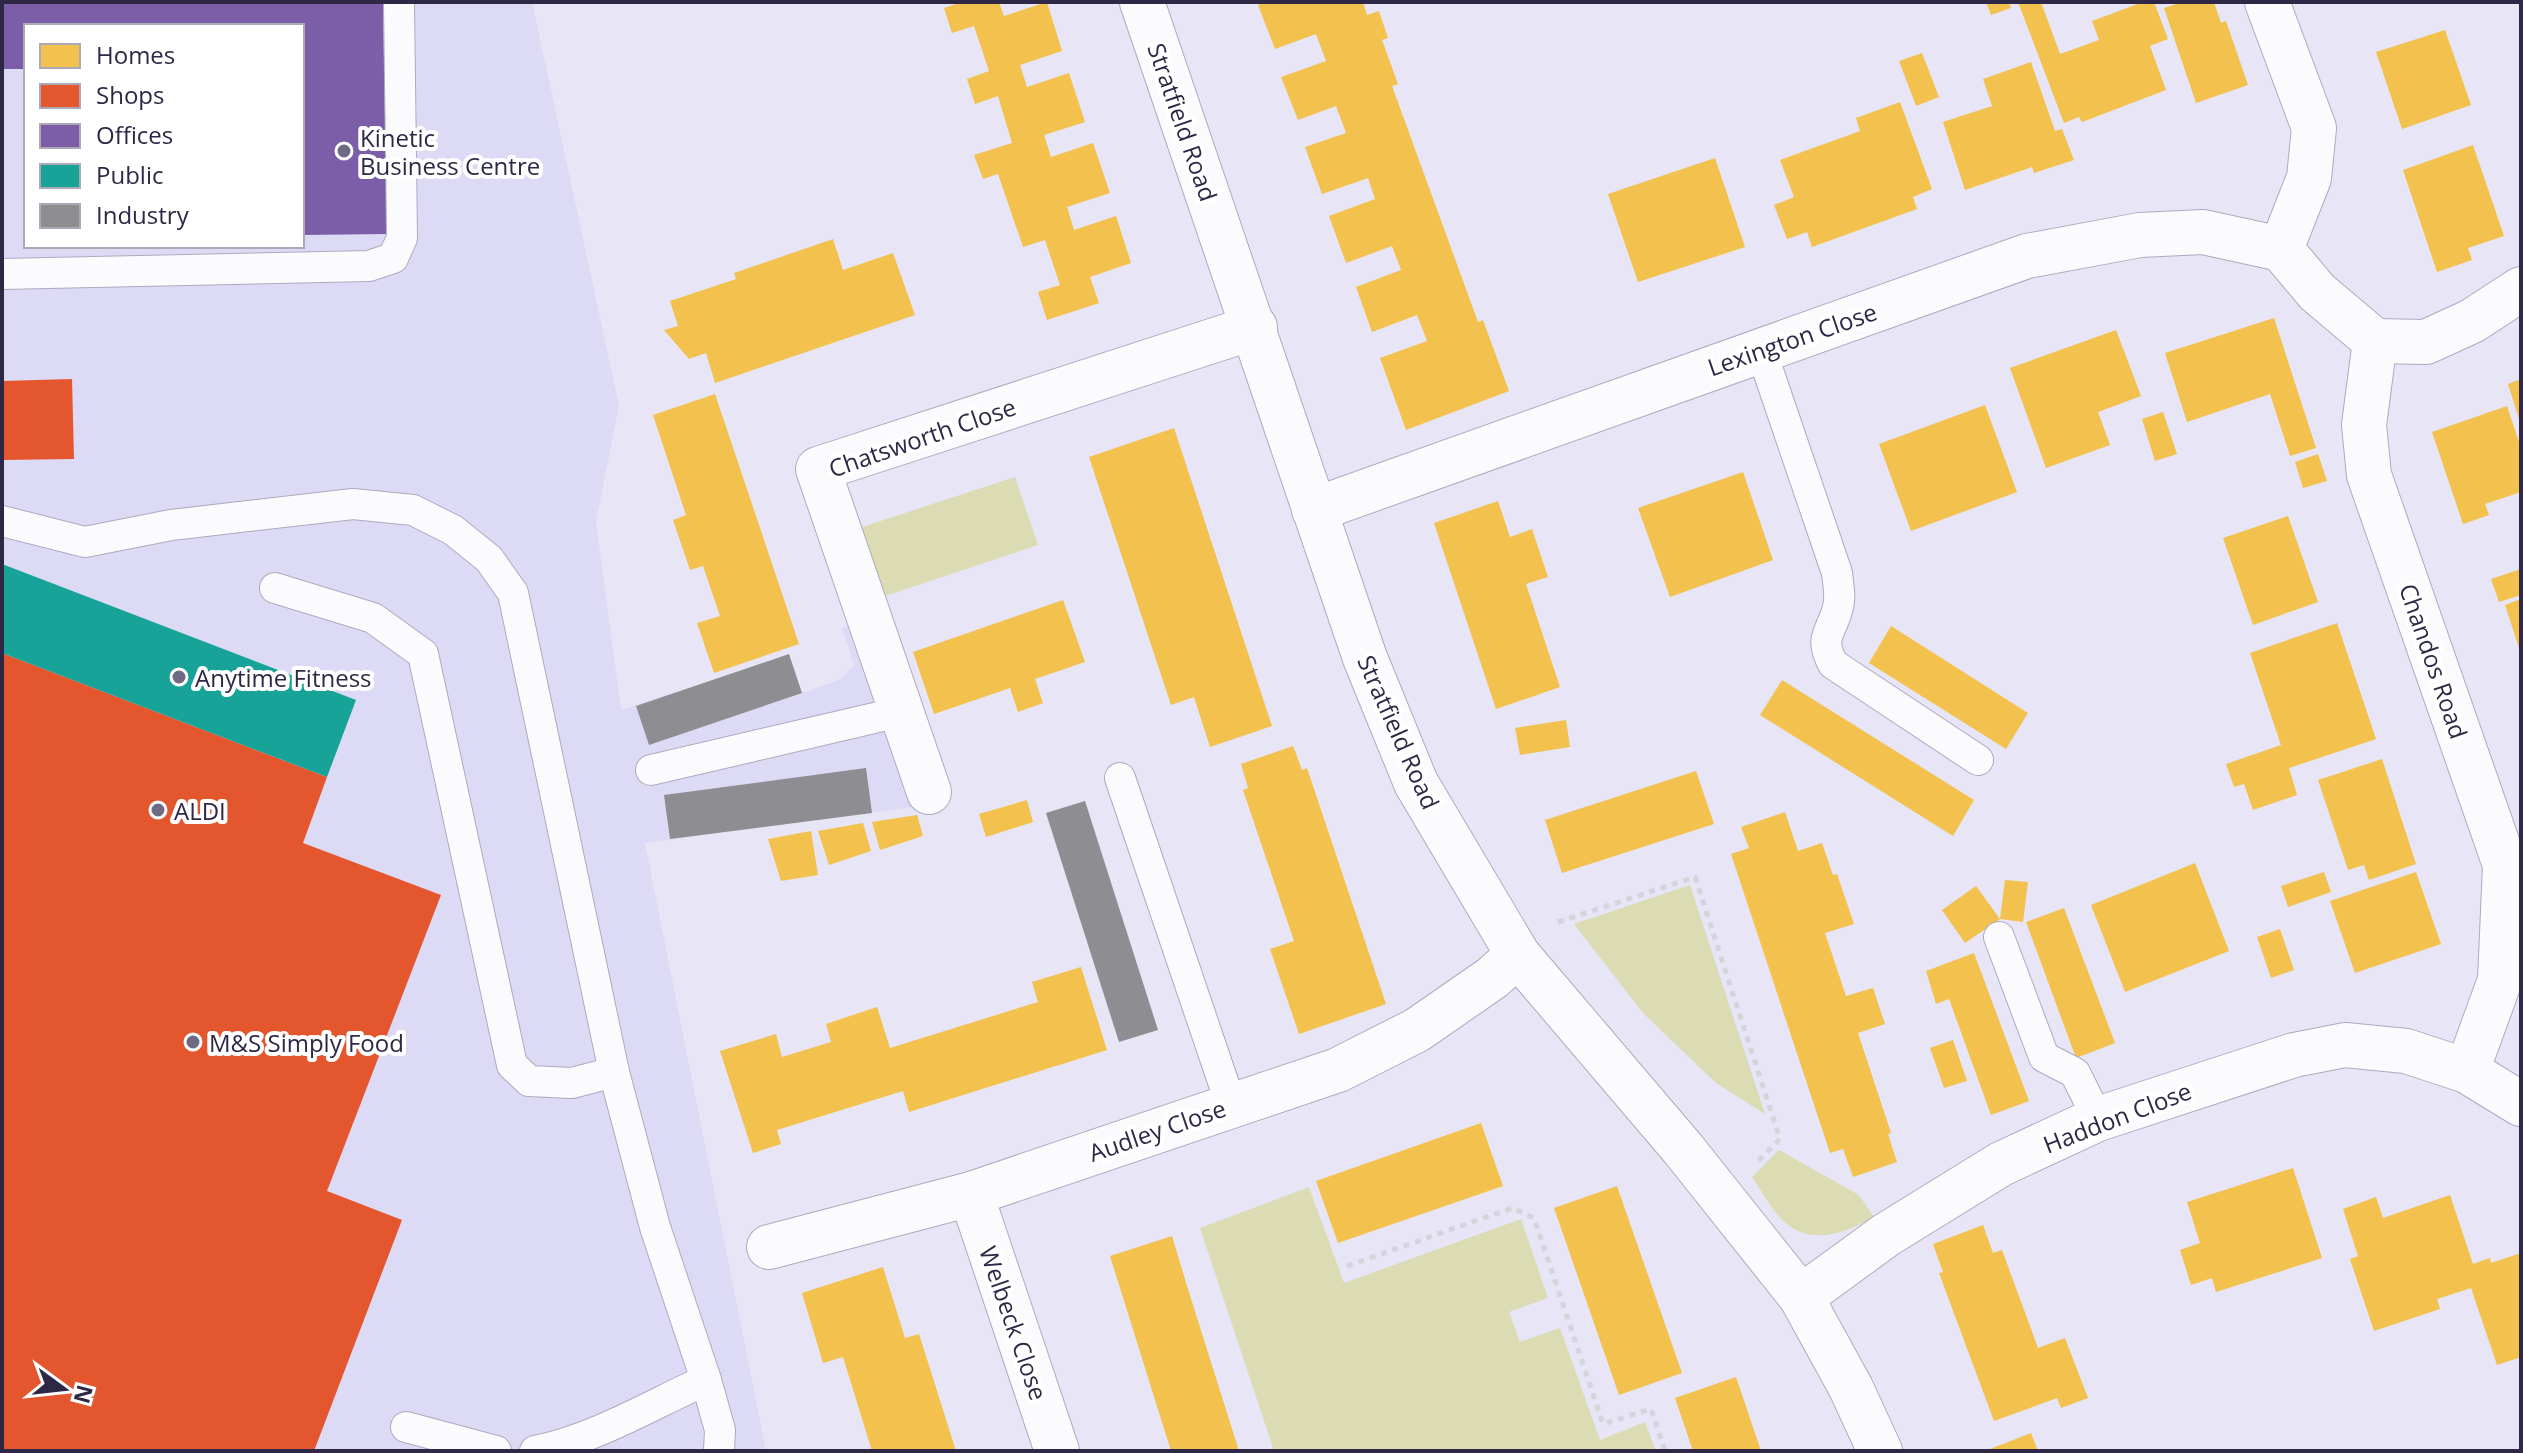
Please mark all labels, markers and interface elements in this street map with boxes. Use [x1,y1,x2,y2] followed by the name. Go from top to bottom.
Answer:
[24,24,304,248] legend
[96,38,175,71] text: Homes
[1140,38,1226,206] street label: Stratfield Road
[96,78,164,111] text: Shops
[96,118,173,151] text: Offices
[360,121,540,182] place label: Kinetic Business Centre
[335,142,353,160] marker: Kinetic Business Centre
[96,158,163,191] text: Public
[96,198,190,231] text: Industry
[1703,295,1881,383] street label: Lexington Close
[824,389,1020,485] street label: Chatsworth Close
[2392,579,2476,743] street label: Chandos Road
[1350,650,1448,814] street label: Stratfield Road
[195,661,372,694] place label: Anytime Fitness
[170,668,188,686] marker: Anytime Fitness
[174,794,226,827] place label: ALDI
[149,801,167,819] marker: ALDI
[209,1026,404,1059] place label: M&S Simply Food
[184,1033,202,1051] marker: M&S Simply Food
[2038,1074,2196,1160] street label: Haddon Close
[1084,1091,1230,1169] street label: Audley Close
[972,1242,1056,1404] street label: Welbeck Close
[24,1349,104,1429] north arrow
[67,1382,101,1407] text: N

